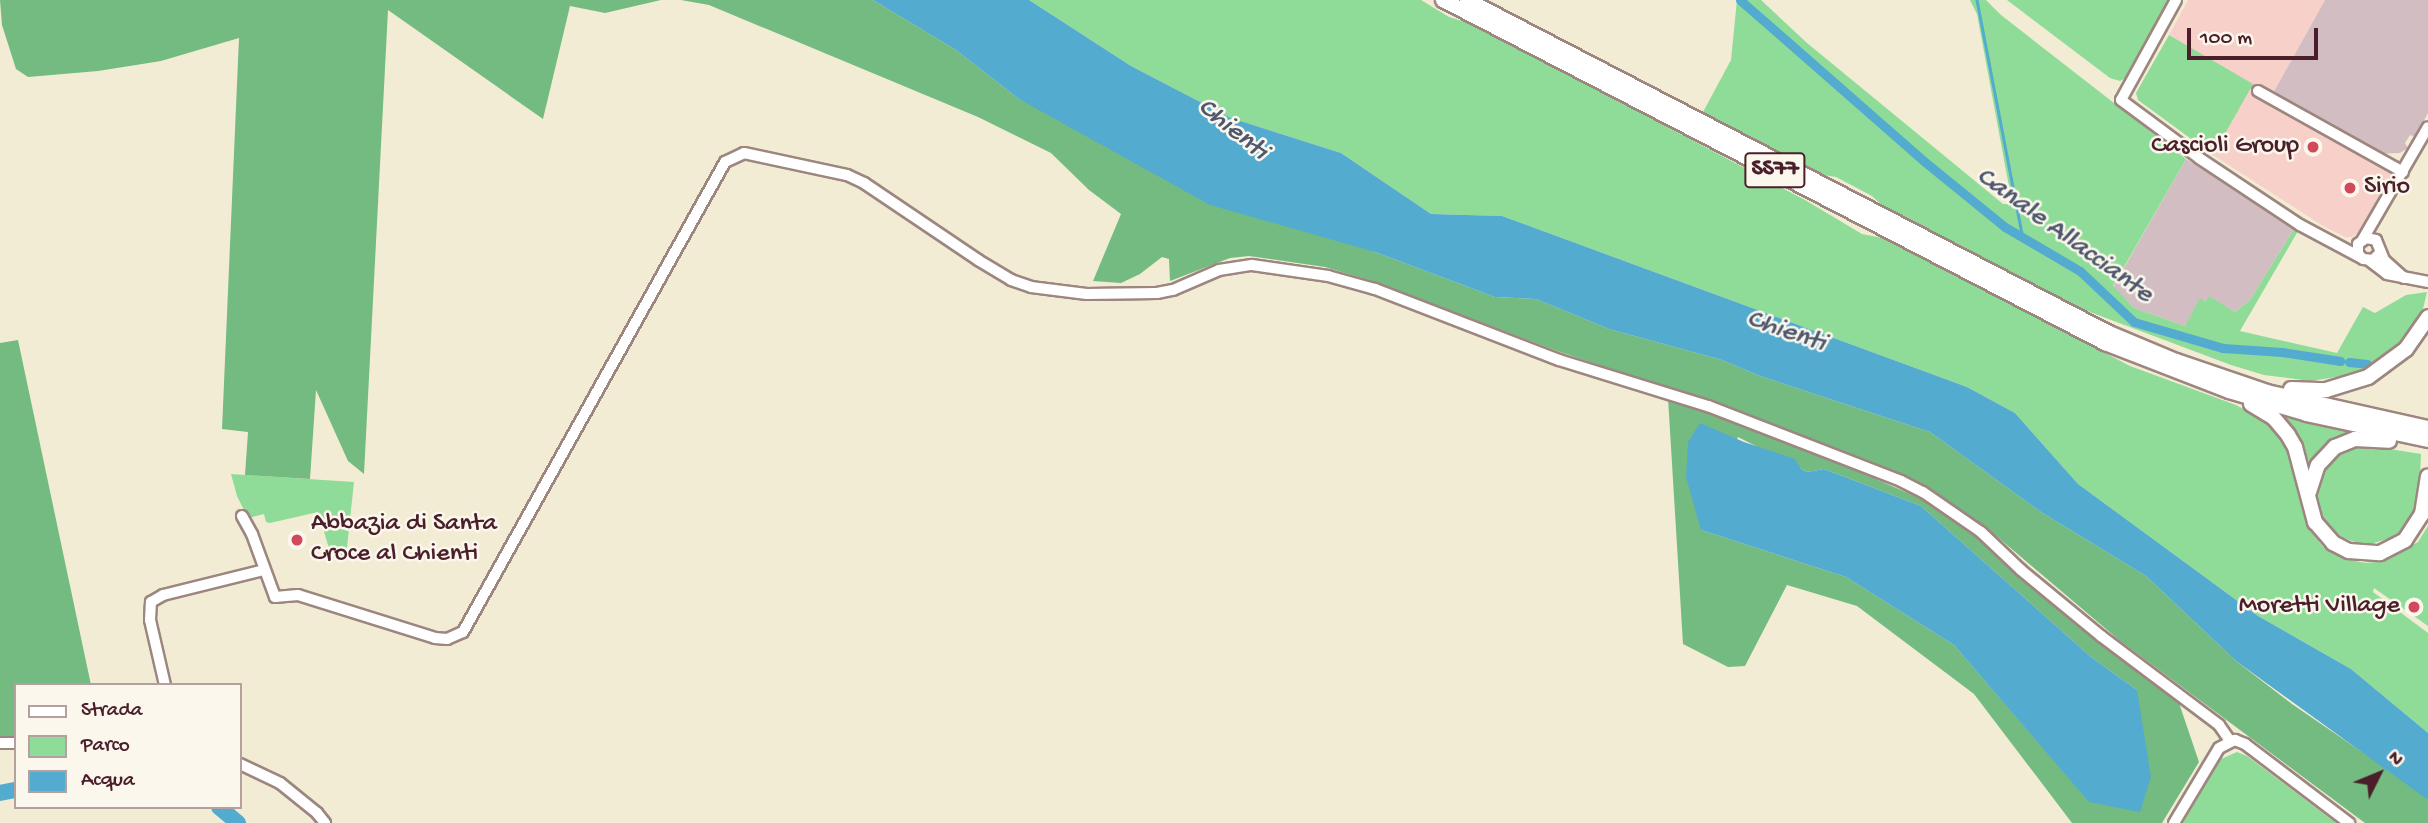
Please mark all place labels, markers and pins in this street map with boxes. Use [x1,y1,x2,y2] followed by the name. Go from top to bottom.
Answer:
[2151,131,2299,163] place label: Cascioli Group
[2305,139,2321,155] marker: Cascioli Group
[2364,172,2410,204] place label: Sirio
[2342,180,2358,196] marker: Sirio
[311,509,497,570] place label: Abbazia di Santa Croce al Chienti
[289,532,305,548] marker: Abbazia di Santa Croce al Chienti
[2239,591,2400,623] place label: Moretti Village
[2406,599,2422,615] marker: Moretti Village

